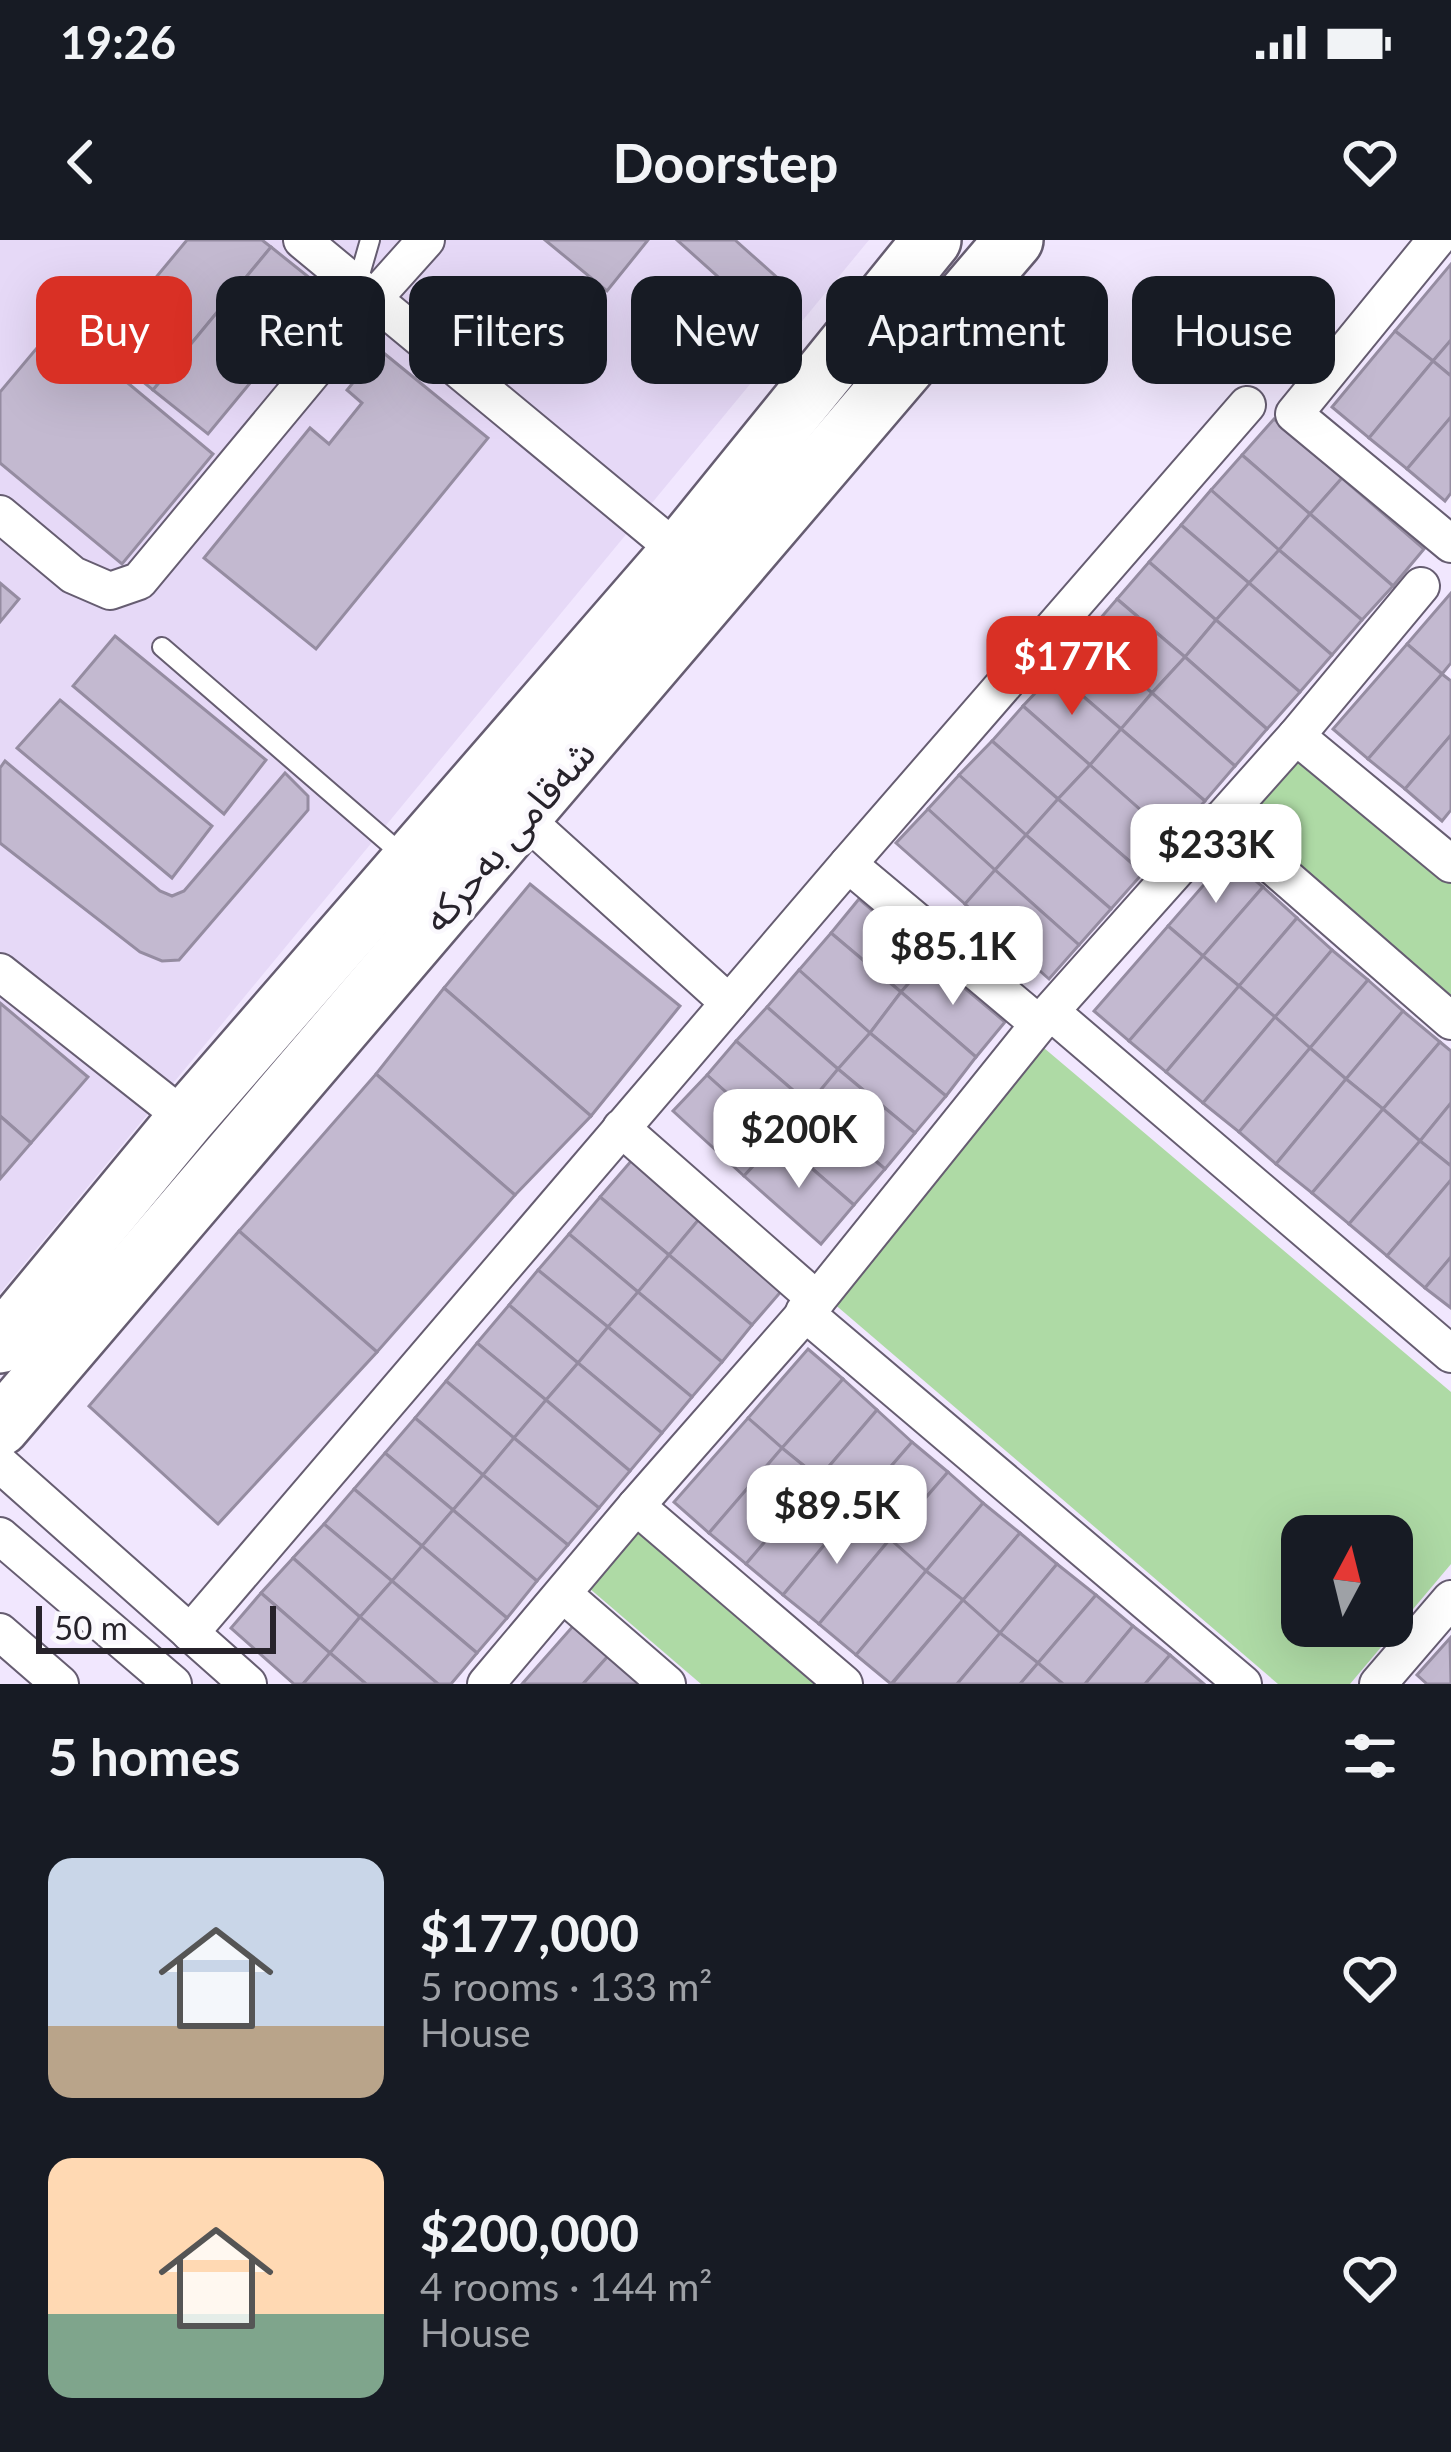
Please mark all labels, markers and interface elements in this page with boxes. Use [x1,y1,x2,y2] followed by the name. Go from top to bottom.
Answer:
[60,15,176,69] text: 19:26
[48,129,114,195] icon: back
[1337,129,1403,195] icon: heart
[613,130,838,195] text: Doorstep
[36,276,192,384] chip: Buy
[216,276,385,384] chip: Rent
[409,276,607,384] chip: Filters
[631,276,802,384] chip: New
[826,276,1108,384] chip: Apartment
[1132,276,1335,384] chip: House
[988,616,1156,718] pin: $177K
[1013,632,1131,678] text: $177K
[412,730,604,941] street label: شەقامی بەحرکە
[1132,804,1300,906] pin: $233K
[1157,820,1275,866] text: $233K
[855,906,1051,1008] pin: $85.1K
[890,922,1016,968] text: $85.1K
[715,1089,883,1191] pin: $200K
[740,1105,858,1151] text: $200K
[739,1465,935,1567] pin: $89.5K
[774,1481,900,1527] text: $89.5K
[1281,1515,1413,1647] north arrow
[1281,1515,1413,1647] map controls
[36,1600,276,1653] scale bar
[54,1607,128,1647] text: 50 m
[1337,1723,1403,1789] icon: filters
[48,1726,240,1787] text: 5 homes
[420,1902,639,1963] text: $177,000
[144,1906,288,2050] icon: home
[1337,1945,1403,2011] icon: heart
[420,1963,712,2009] text: 5 rooms · 133 m²
[420,2009,531,2055] text: House
[420,2202,639,2263] text: $200,000
[144,2206,288,2350] icon: home
[1337,2245,1403,2311] icon: heart
[420,2263,712,2309] text: 4 rooms · 144 m²
[420,2309,531,2355] text: House

